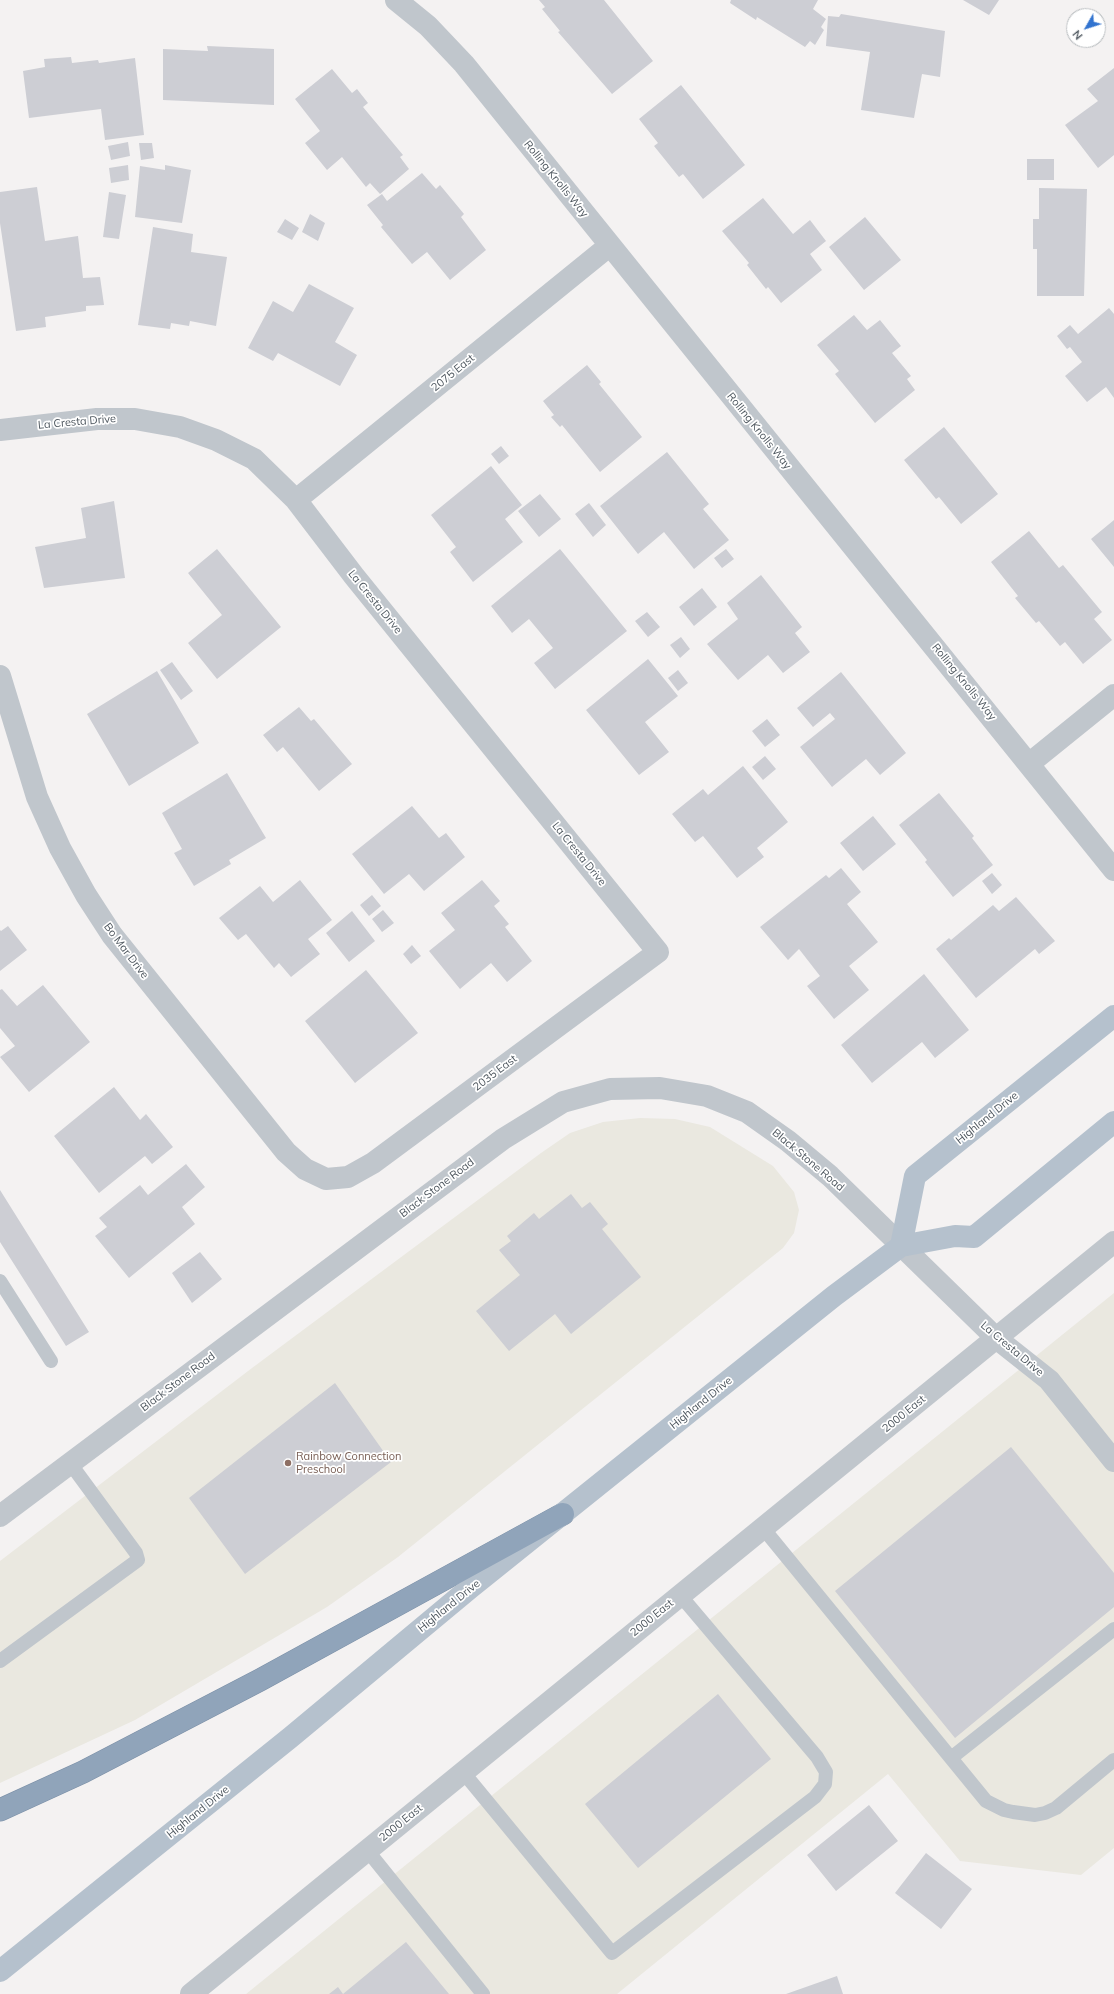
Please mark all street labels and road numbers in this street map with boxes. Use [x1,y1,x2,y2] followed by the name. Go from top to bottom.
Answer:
[521,138,591,220] street label: Rolling Knolls Way
[429,352,477,394] street label: 2075 East
[724,390,794,472] street label: Rolling Knolls Way
[37,412,117,432] street label: La Cresta Drive
[345,567,405,637] street label: La Cresta Drive
[929,641,999,723] street label: Rolling Knolls Way
[549,819,609,889] street label: La Cresta Drive
[101,921,151,981] street label: Bo Mar Drive
[470,1052,520,1094] street label: 2035 East
[953,1089,1021,1147] street label: Highland Drive
[769,1126,847,1194] street label: Black Stone Road
[397,1156,477,1220] street label: Black Stone Road
[978,1319,1046,1379] street label: La Cresta Drive
[138,1350,218,1414] street label: Black Stone Road
[667,1374,735,1432] street label: Highland Drive
[880,1393,928,1435] street label: 2000 East
[415,1577,483,1635] street label: Highland Drive
[628,1597,676,1639] street label: 2000 East
[164,1783,232,1841] street label: Highland Drive
[377,1802,425,1844] street label: 2000 East

